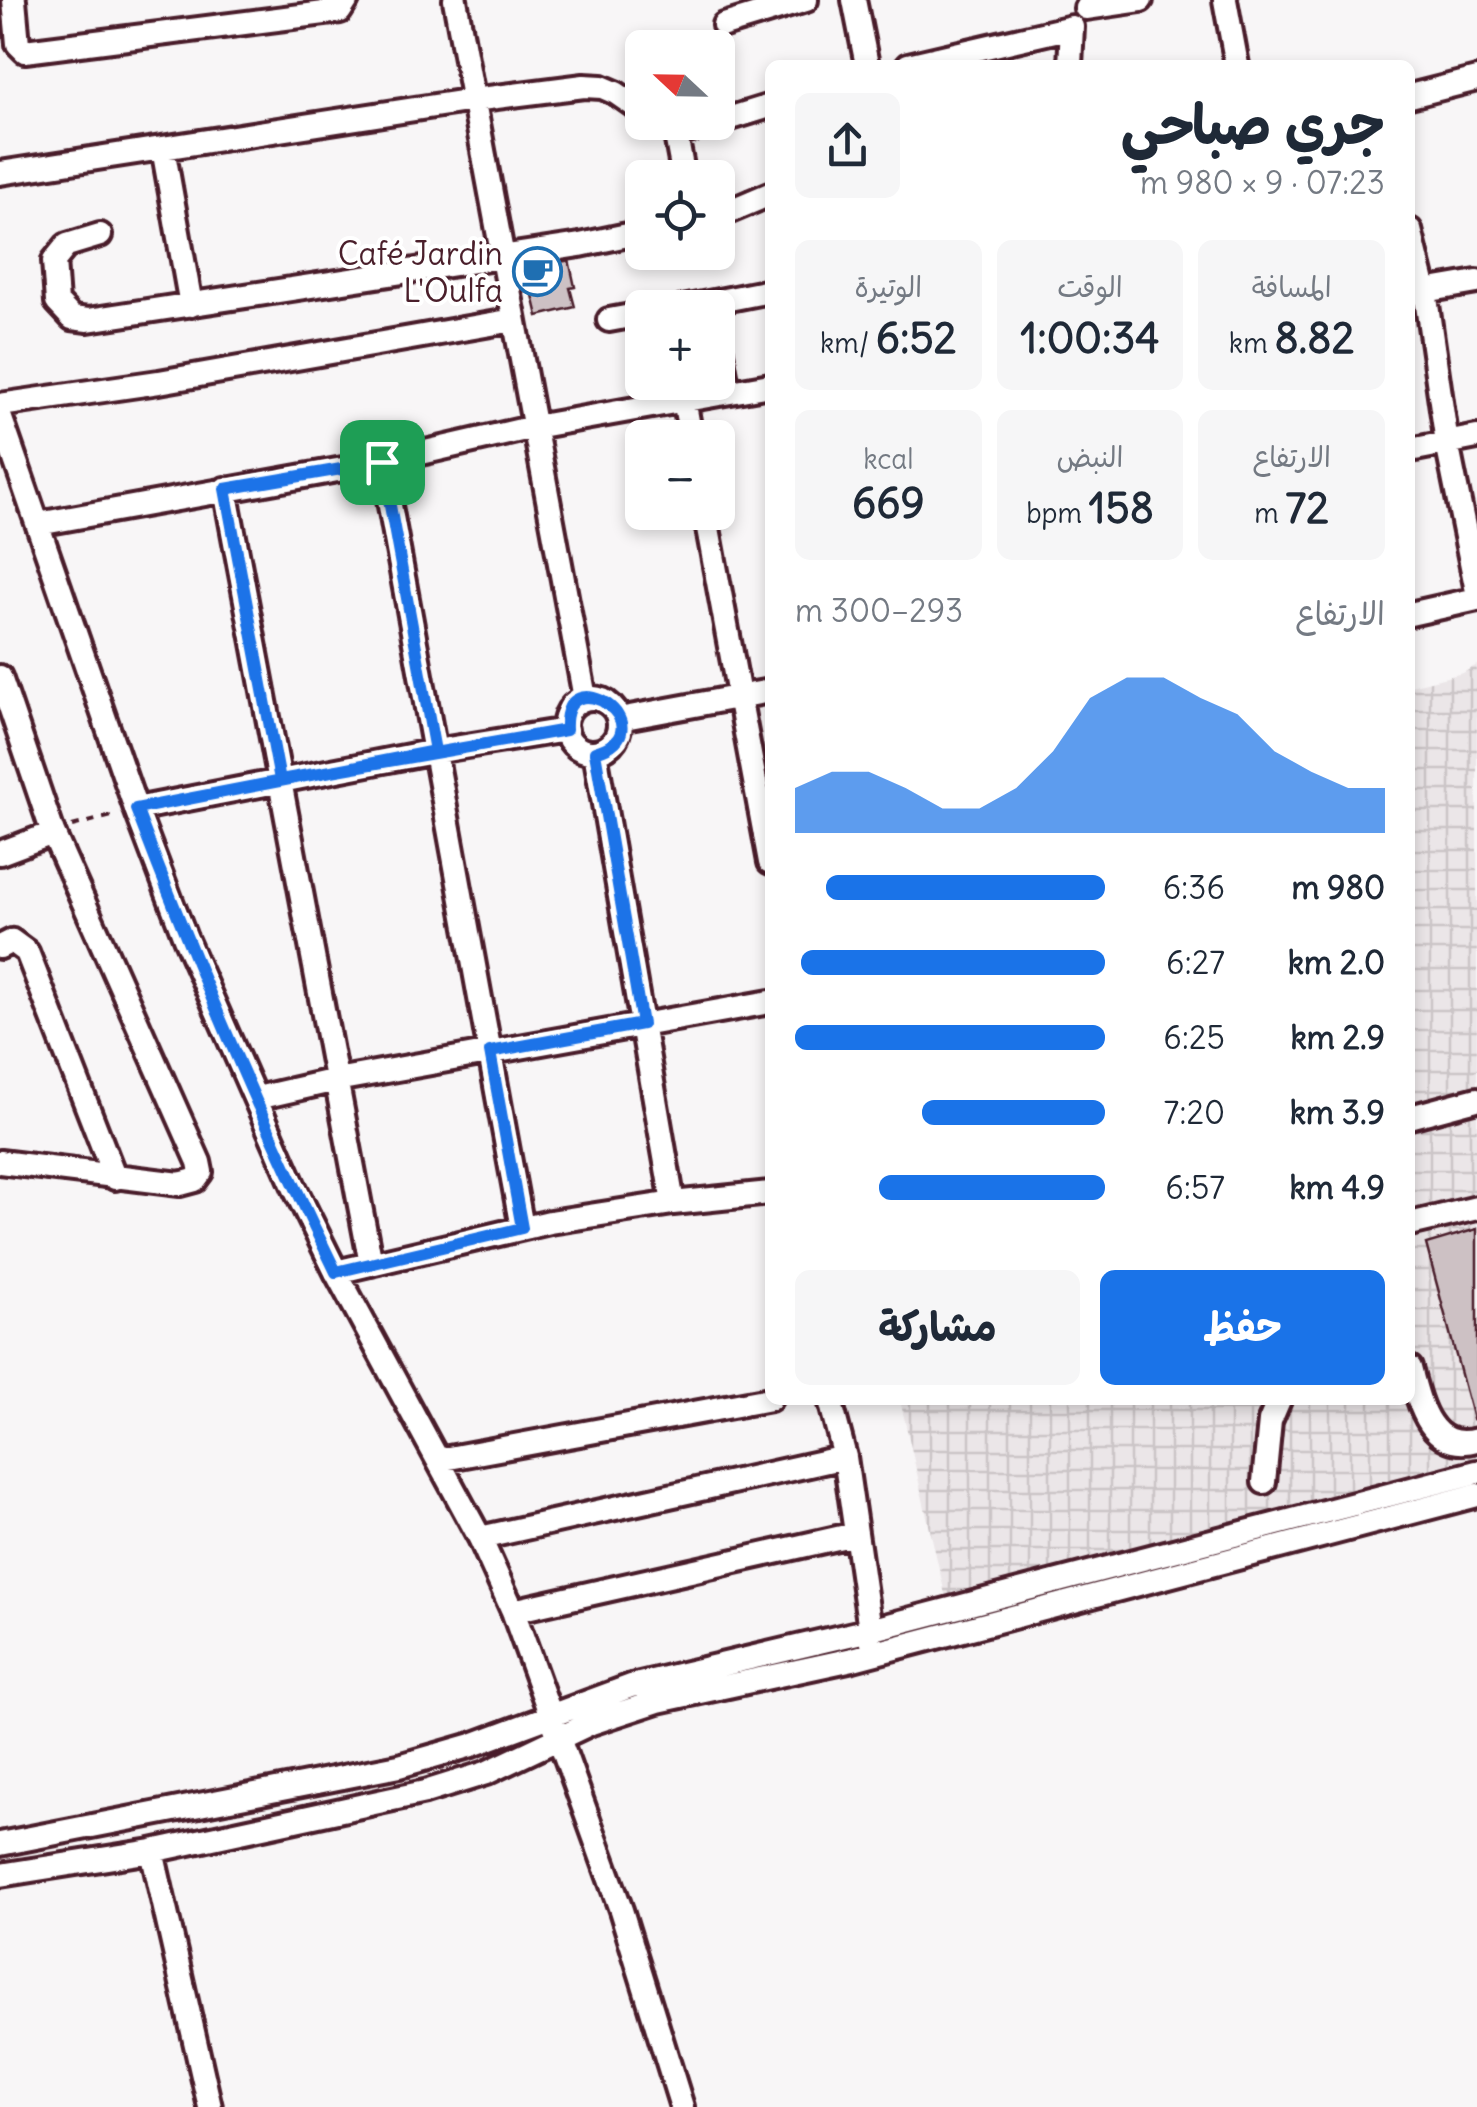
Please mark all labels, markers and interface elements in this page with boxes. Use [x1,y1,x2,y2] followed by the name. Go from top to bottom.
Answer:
[625,30,735,140] north arrow
[625,30,735,530] map controls
[1121,90,1385,159] text: جري صباحي
[795,93,900,198] button: share
[625,160,735,270] button: locate
[1140,162,1385,203] text: 07:23 · 9 × 980 m
[338,233,503,311] place label: Café Jardin L'Oulfa
[512,246,564,298] cafe icon: Café Jardin L'Oulfa
[855,269,922,305] text: الوتيرة
[1057,269,1123,305] text: الوقت
[1252,269,1332,305] text: المسافة
[625,290,735,400] button: +
[876,312,957,364] text: 6:52
[1020,312,1160,364] text: 1:00:34
[1274,312,1354,364] text: 8.82
[820,325,876,361] text: /km
[1229,325,1274,361] text: km
[340,420,425,505] pin
[625,420,735,530] button: −
[355,435,410,490] icon: arrive
[1057,439,1123,475] text: النبض
[1252,439,1331,475] text: الارتفاع
[863,441,914,477] text: kcal
[852,477,925,529] text: 669
[1089,482,1154,534] text: 158
[1285,482,1329,534] text: 72
[1026,495,1089,531] text: bpm
[1254,495,1285,531] text: m
[795,590,963,631] text: 293–300 m
[1295,593,1385,634] text: الارتفاع
[1163,867,1225,908] text: 6:36
[1291,867,1385,908] text: 980 m
[1166,942,1225,983] text: 6:27
[1288,942,1385,983] text: 2.0 km
[1163,1017,1225,1058] text: 6:25
[1290,1017,1385,1058] text: 2.9 km
[1163,1092,1225,1133] text: 7:20
[1290,1092,1385,1133] text: 3.9 km
[1165,1167,1225,1208] text: 6:57
[1289,1167,1385,1208] text: 4.9 km
[795,1270,1080,1385] button: مشاركة
[1100,1270,1385,1385] button: حفظ

